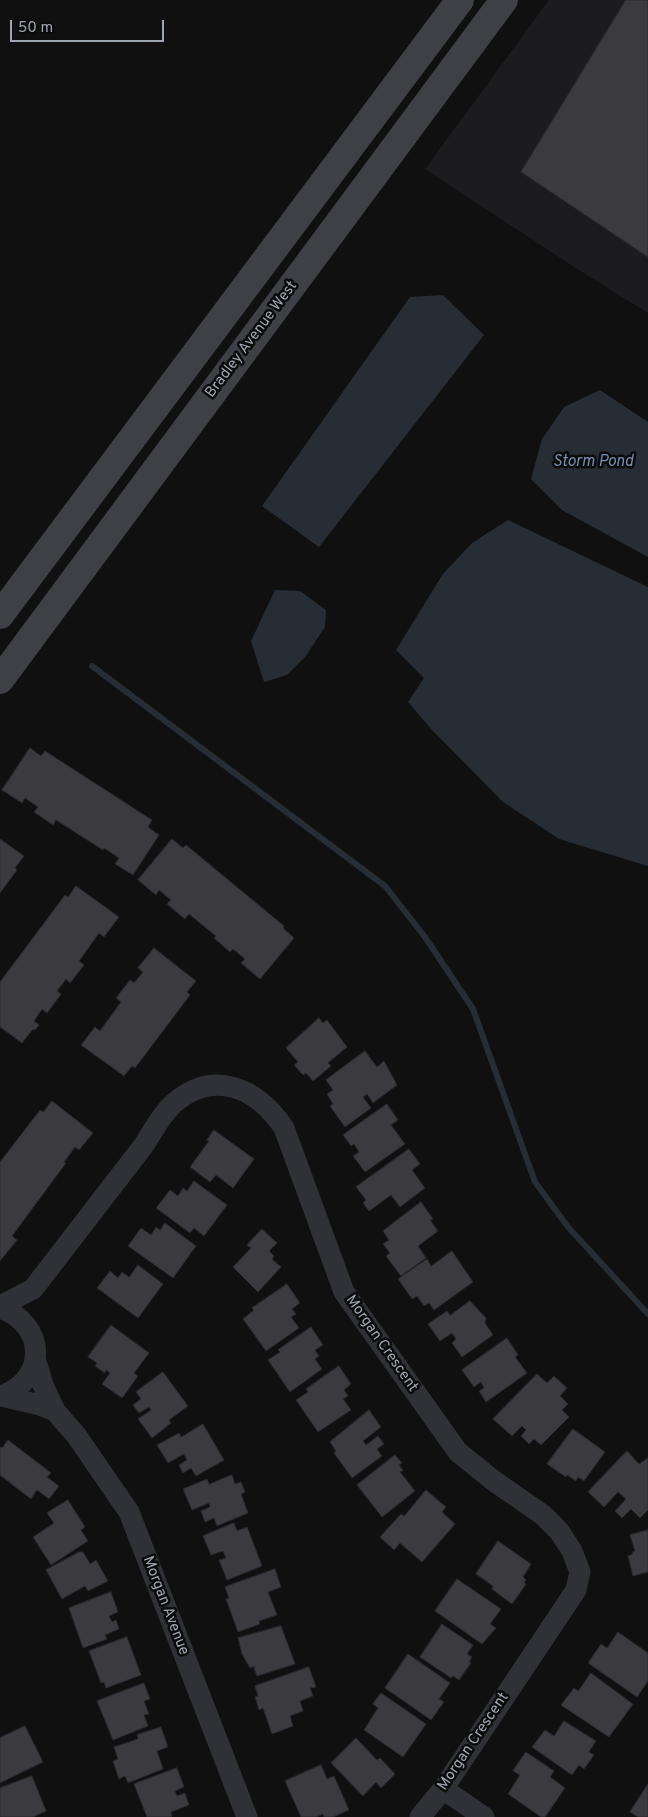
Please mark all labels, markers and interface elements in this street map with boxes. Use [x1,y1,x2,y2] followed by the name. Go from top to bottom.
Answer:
[12,10,166,42] scale bar
[18,19,53,38] text: 50 m
[202,278,302,402] street label: Bradley Avenue West
[553,453,633,473] water label: Storm Pond
[341,1292,421,1396] street label: Morgan Crescent
[138,1554,192,1658] street label: Morgan Avenue
[435,1690,513,1794] street label: Morgan Crescent

